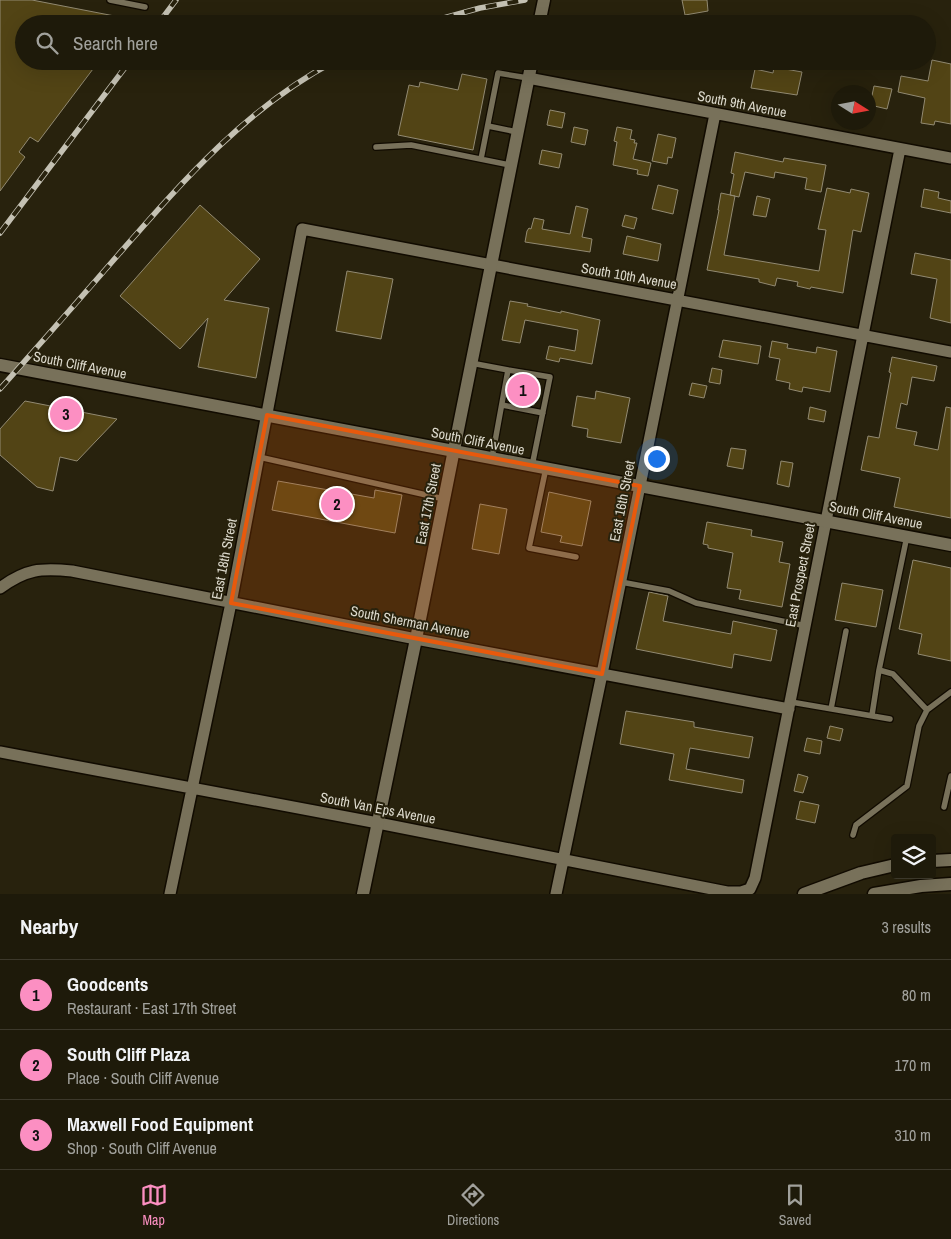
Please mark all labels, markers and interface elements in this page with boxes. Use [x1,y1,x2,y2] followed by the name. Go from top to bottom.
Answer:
[15,15,936,70] search box
[33,29,61,57] icon: search
[73,30,158,56] text: Search here
[831,85,876,130] north arrow
[696,87,788,121] street label: South 9th Avenue
[580,259,678,293] street label: South 10th Avenue
[32,347,128,383] street label: South Cliff Avenue
[507,371,539,409] pin: 1
[50,395,82,433] pin: 3
[430,423,526,459] street label: South Cliff Avenue
[644,446,670,472] your location
[605,459,639,543] street label: East 16th Street
[411,462,445,546] street label: East 17th Street
[321,485,353,523] pin: 2
[828,497,924,533] street label: South Cliff Avenue
[207,517,241,601] street label: East 18th Street
[781,522,819,628] street label: East Prospect Street
[349,602,471,642] street label: South Sherman Avenue
[319,788,437,828] street label: South Van Eps Avenue
[891,834,936,879] map controls
[891,834,936,879] button: layers
[20,912,78,941] text: Nearby
[881,916,931,938] text: 3 results
[67,971,148,997] text: Goodcents
[32,984,40,1006] text: 1
[902,984,931,1006] text: 80 m
[67,997,236,1019] text: Restaurant · East 17th Street
[67,1041,190,1067] text: South Cliff Plaza
[32,1054,40,1076] text: 2
[895,1054,931,1076] text: 170 m
[67,1067,219,1089] text: Place · South Cliff Avenue
[67,1111,253,1137] text: Maxwell Food Equipment
[32,1124,40,1146] text: 3
[895,1124,931,1146] text: 310 m
[67,1137,217,1159] text: Shop · South Cliff Avenue
[140,1181,168,1229] tab: Map
[447,1181,499,1229] tab: Directions
[779,1181,811,1229] tab: Saved

